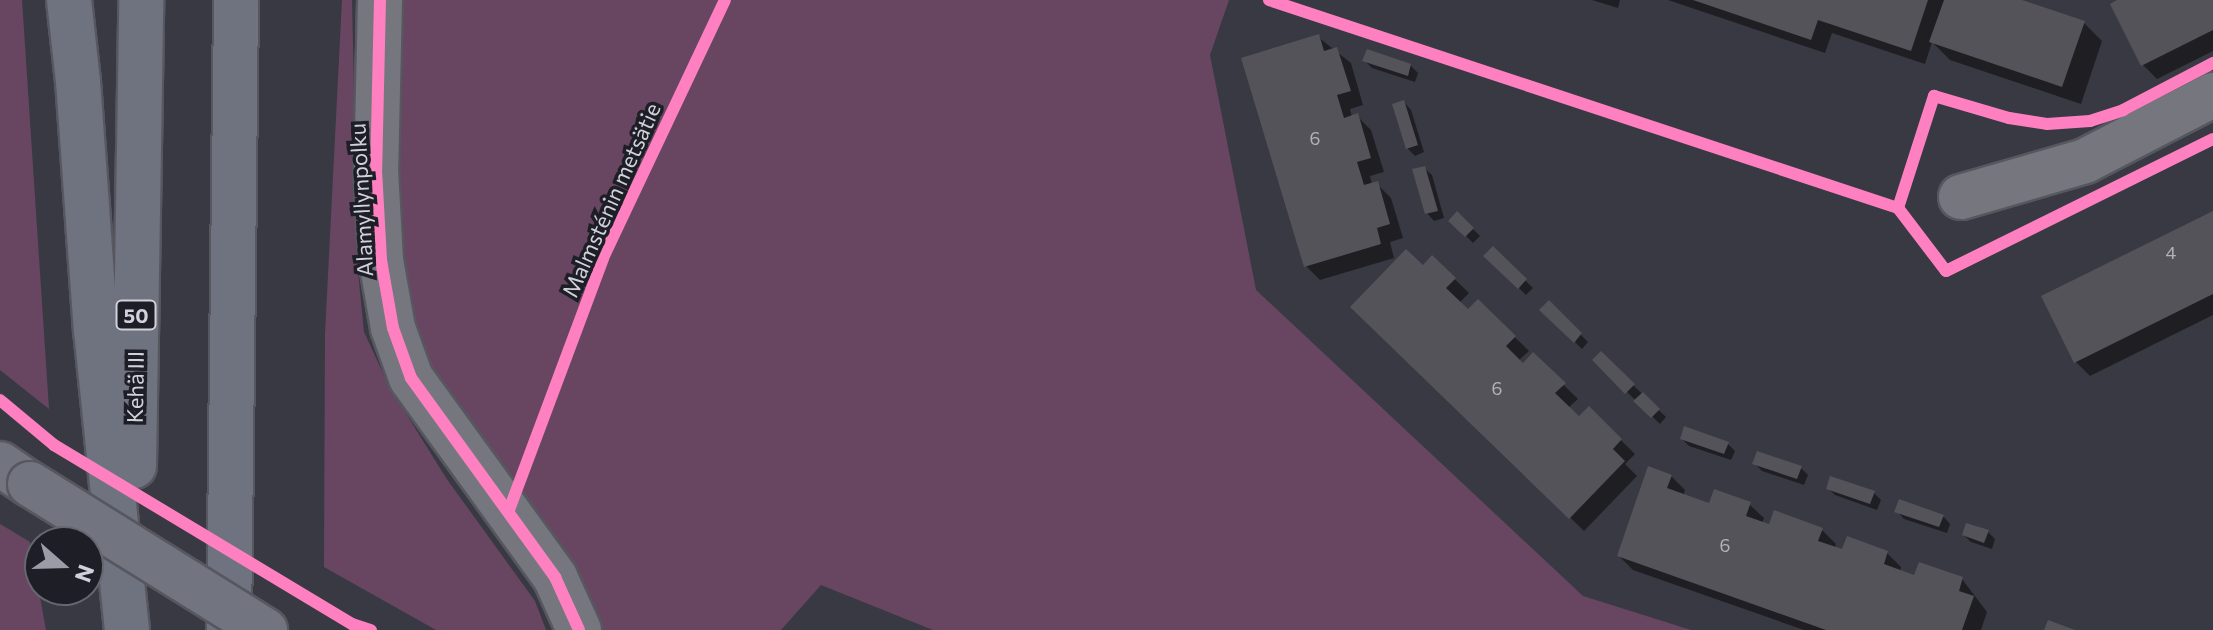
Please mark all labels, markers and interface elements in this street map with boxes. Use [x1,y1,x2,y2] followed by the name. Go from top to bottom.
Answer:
[556,99,666,301] street label: Malmsténin metsätie
[344,123,378,277] street label: Alamyllynpolku
[1310,127,1320,149] house number: 6
[2166,241,2176,263] house number: 4
[114,299,158,331] road number: 50
[121,351,149,423] street label: Kehä III
[1492,377,1502,399] house number: 6
[24,526,104,606] north arrow
[1720,534,1730,556] house number: 6
[70,561,101,586] text: N

